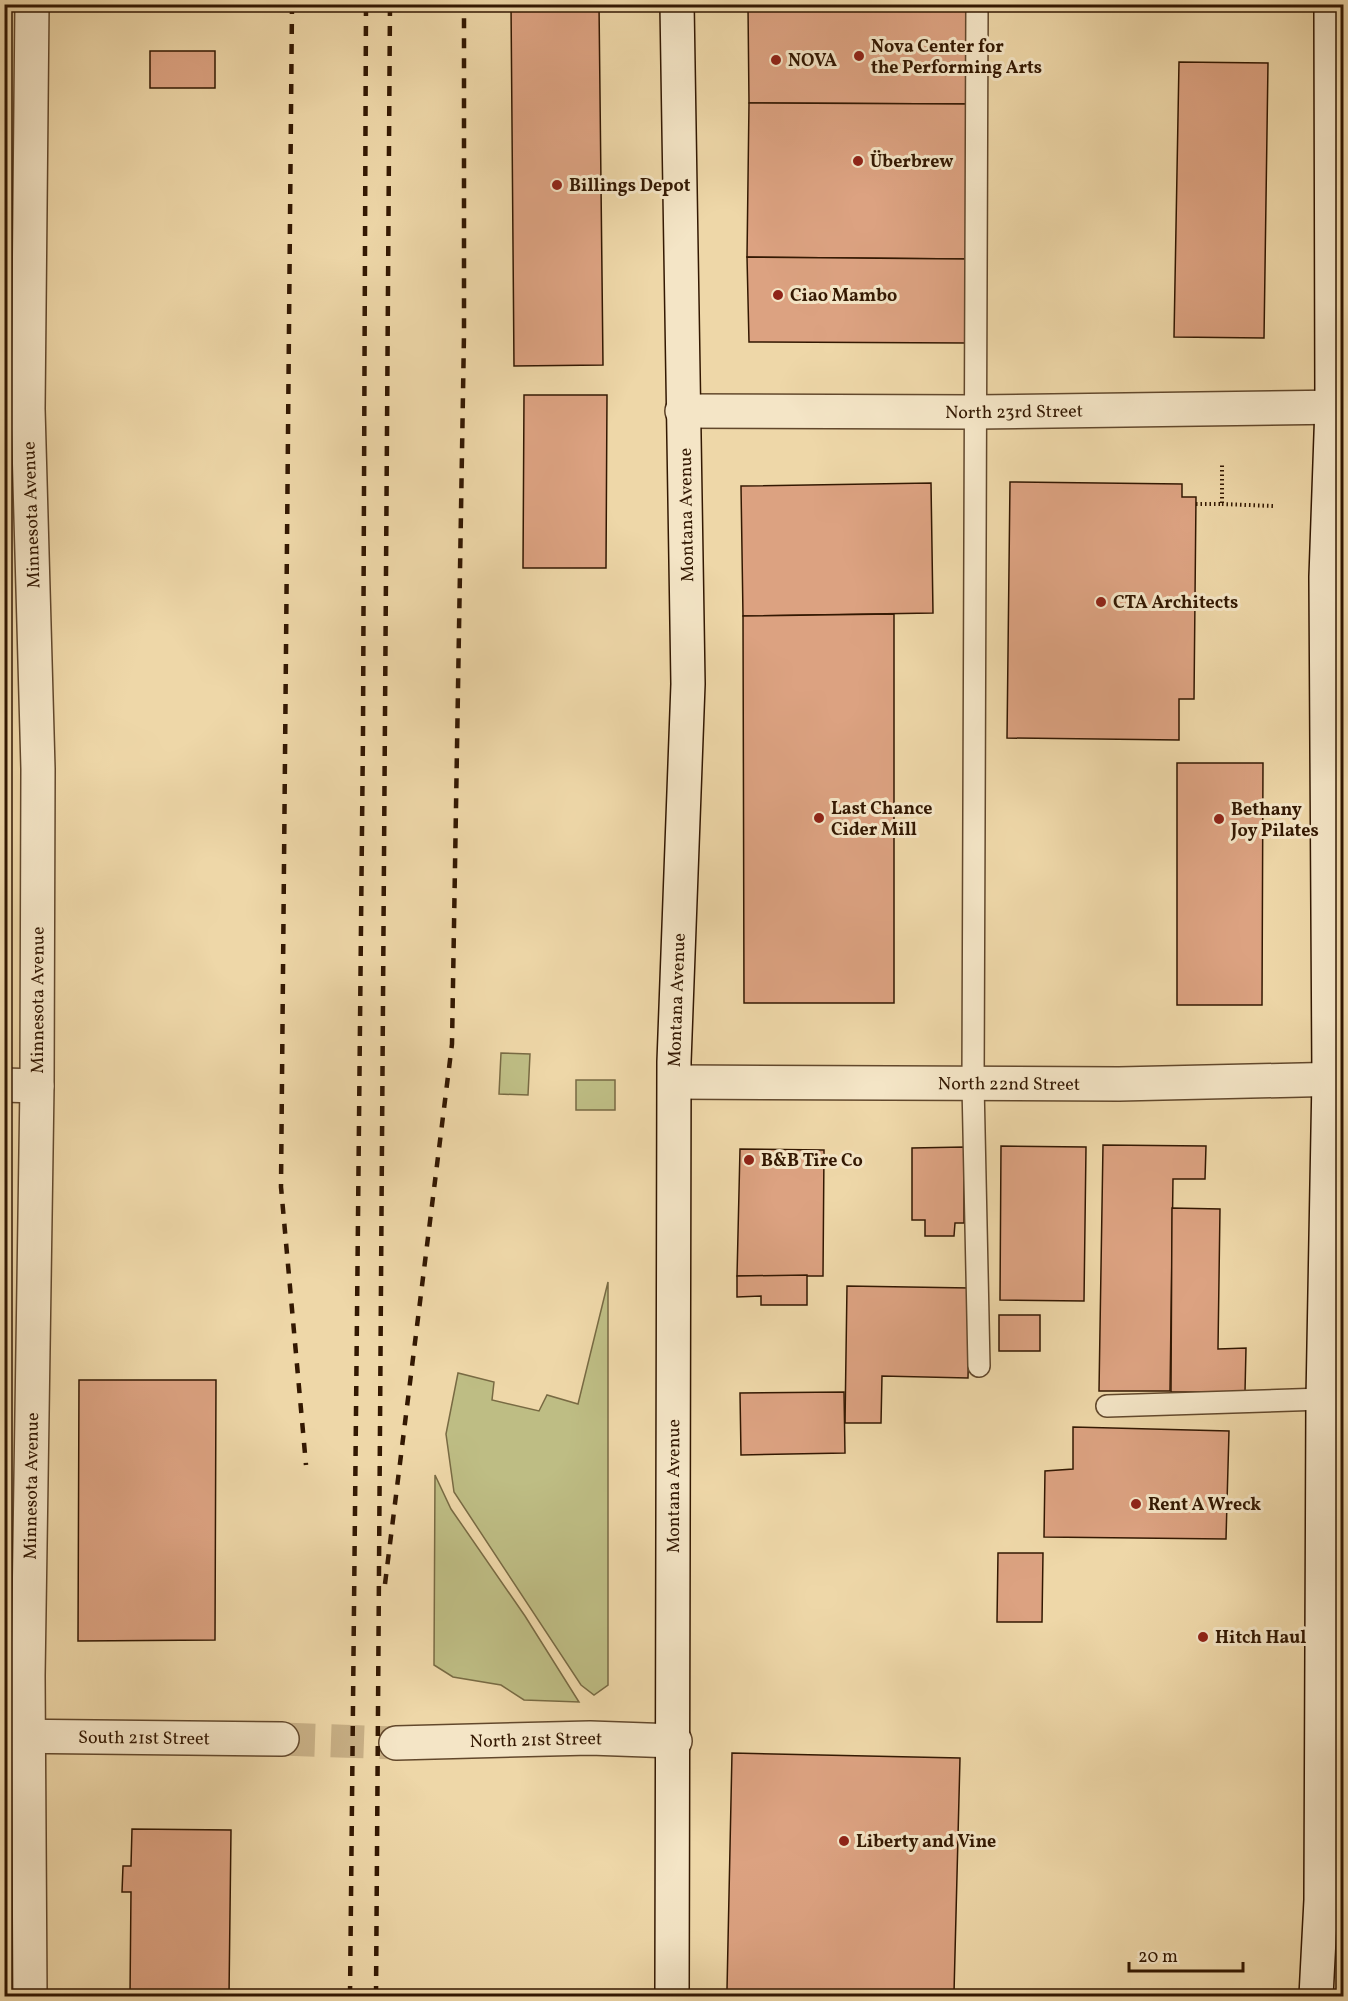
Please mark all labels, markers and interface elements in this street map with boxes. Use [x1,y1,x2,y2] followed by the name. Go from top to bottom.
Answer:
[871,35,1042,81] place label: Nova Center for the Performing Arts
[788,49,837,74] place label: NOVA
[852,49,866,63] marker: Nova Center for the Performing Arts
[769,53,783,67] marker: NOVA
[870,150,953,175] place label: Überbrew
[851,154,865,168] marker: Überbrew
[569,174,691,199] place label: Billings Depot
[550,178,564,192] marker: Billings Depot
[790,284,897,309] place label: Ciao Mambo
[771,288,785,302] marker: Ciao Mambo
[945,400,1083,426] street label: North 23rd Street
[17,441,48,589] street label: Minnesota Avenue
[674,448,701,582] street label: Montana Avenue
[1113,591,1238,616] place label: CTA Architects
[1094,595,1108,609] marker: CTA Architects
[831,797,932,843] place label: Last Chance Cider Mill
[1230,798,1319,844] place label: Bethany Joy Pilates
[812,811,826,825] marker: Last Chance Cider Mill
[1212,812,1226,826] marker: Bethany Joy Pilates
[26,926,52,1074] street label: Minnesota Avenue
[663,933,693,1068] street label: Montana Avenue
[938,1072,1080,1098] street label: North 22nd Street
[761,1149,863,1174] place label: B&B Tire Co
[742,1153,756,1167] marker: B&B Tire Co
[19,1412,46,1560] street label: Minnesota Avenue
[662,1419,687,1553] street label: Montana Avenue
[1148,1493,1261,1518] place label: Rent A Wreck
[1129,1497,1143,1511] marker: Rent A Wreck
[1215,1626,1306,1651] place label: Hitch Haul
[1196,1630,1210,1644] marker: Hitch Haul
[78,1726,210,1752] street label: South 21st Street
[469,1727,603,1755] street label: North 21st Street
[856,1830,996,1855] place label: Liberty and Vine
[837,1834,851,1848] marker: Liberty and Vine
[1129,1935,1243,1973] scale bar
[1138,1945,1178,1970] text: 20 m

